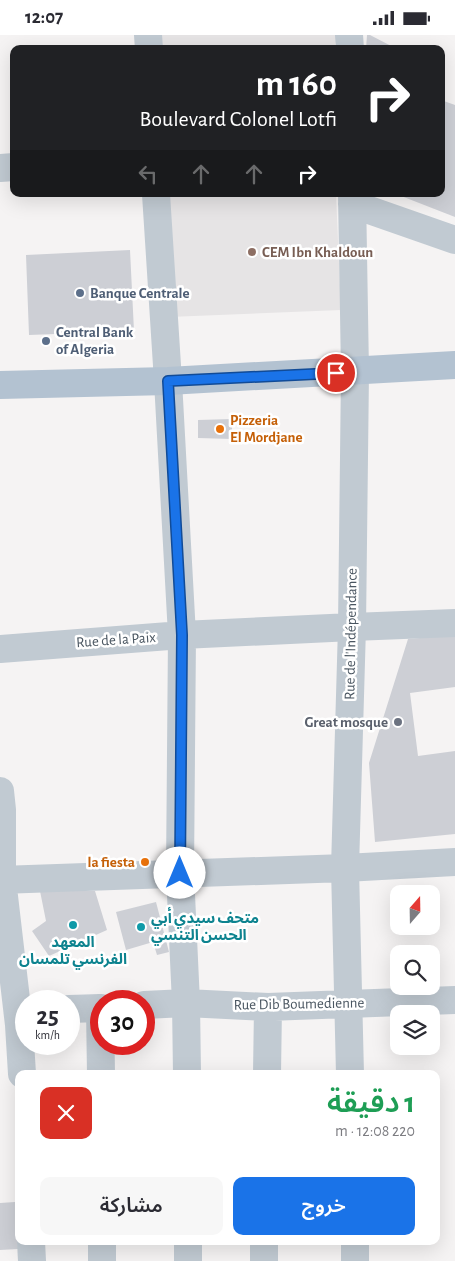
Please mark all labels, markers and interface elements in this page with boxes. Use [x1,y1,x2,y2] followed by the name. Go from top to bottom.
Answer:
[25,8,63,27] text: 12:07
[355,65,420,130] icon: right
[256,67,337,102] text: 160 m
[140,108,337,130] text: Boulevard Colonel Lotfi
[134,160,162,188] icon: left
[187,160,215,188] icon: ahead
[240,160,268,188] icon: ahead
[293,160,321,188] icon: right
[262,245,373,260] place label: CEM Ibn Khaldoun
[246,246,258,258] marker: CEM Ibn Khaldoun
[90,286,190,301] place label: Banque Centrale
[74,287,86,299] marker: Banque Centrale
[56,325,134,357] place label: Central Bank of Algeria
[40,335,52,347] marker: Central Bank of Algeria
[315,352,357,394] pin
[322,359,350,387] icon: arrive
[230,413,303,445] place label: Pizzeria El Mordjane
[214,423,226,435] marker: Pizzeria El Mordjane
[342,568,360,700] street label: Rue de l'Indépendance
[76,630,157,650] street label: Rue de la Paix
[305,715,388,730] place label: Great mosque
[392,716,404,728] marker: Great mosque
[153,846,205,898] position arrow
[87,855,135,870] place label: la fiesta
[139,856,151,868] marker: la fiesta
[390,885,440,935] north arrow
[390,885,440,1055] map controls
[151,907,259,946] place label: متحف سيدي أبي الحسن التنسي
[67,919,79,931] marker: المعهد الفرنسي تلمسان
[135,921,147,933] marker: متحف سيدي أبي الحسن التنسي
[19,935,127,970] place label: المعهد الفرنسي تلمسان
[390,945,440,995] button: search
[90,990,155,1055] speed limit sign: 30
[233,995,365,1013] street label: Rue Dib Boumedienne
[36,1004,59,1029] text: 25
[390,1005,440,1055] button: layers
[35,1029,60,1041] text: km/h
[40,1087,92,1139] button: close
[327,1088,415,1118] text: 1 دقيقة
[335,1123,415,1139] text: 220 m · 12:08
[40,1177,223,1235] button: مشاركة
[233,1177,415,1235] button: خروج

